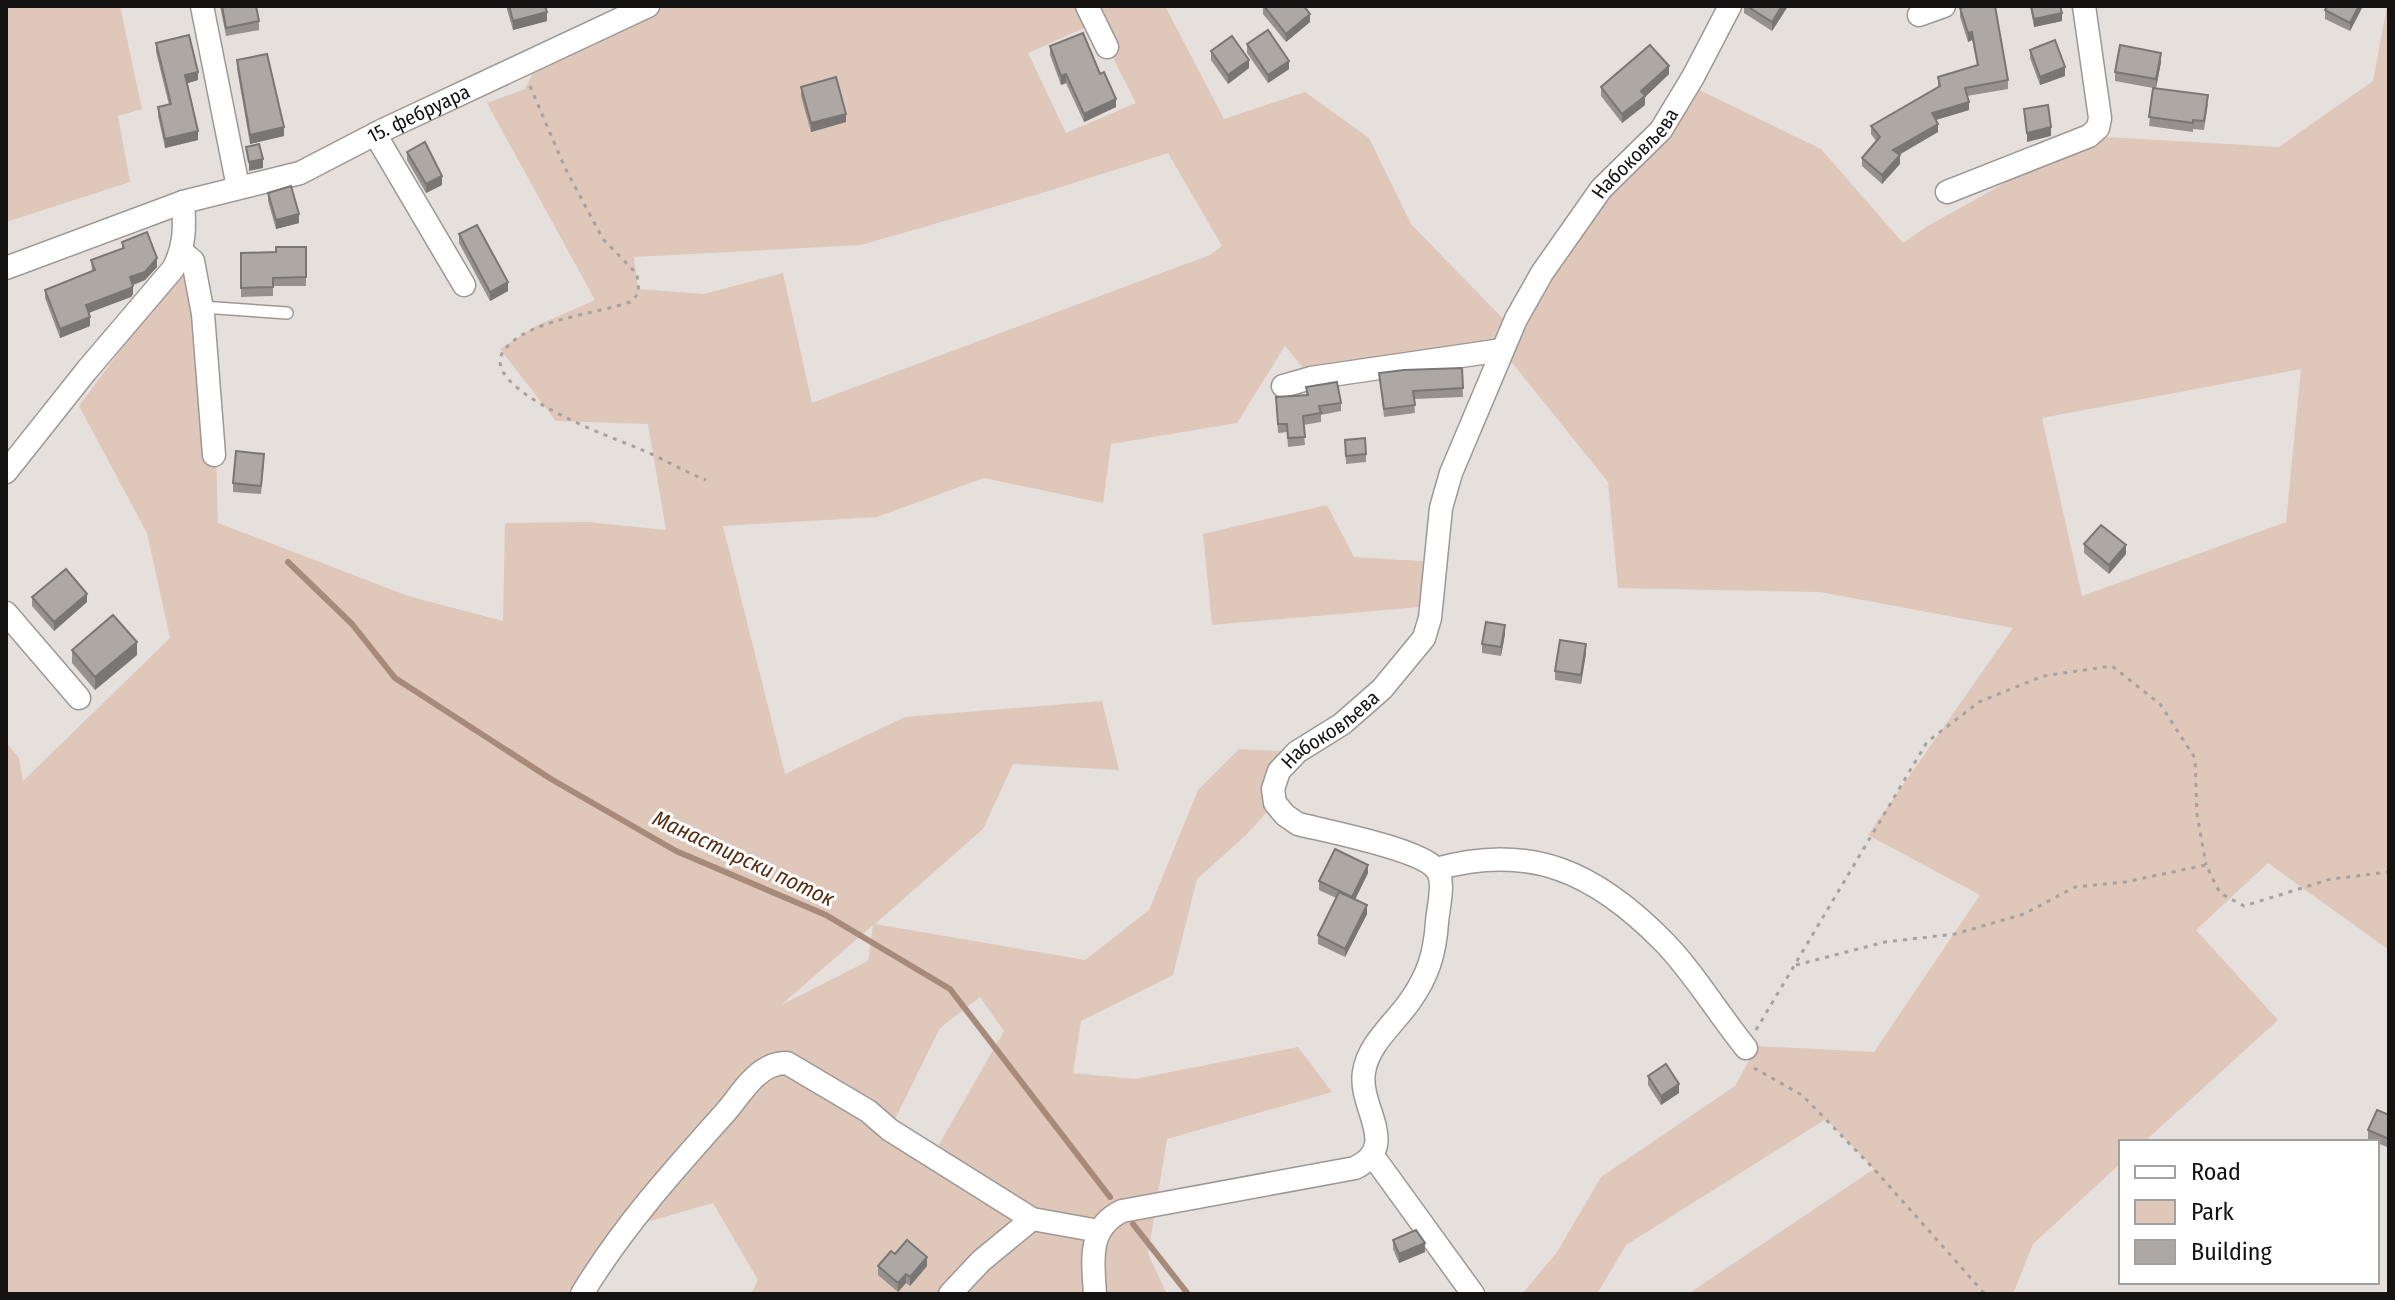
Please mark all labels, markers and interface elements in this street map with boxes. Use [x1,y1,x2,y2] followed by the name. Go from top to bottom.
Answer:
[363,79,473,148] street label: 15. фебруара
[1586,104,1683,203] street label: Набоковљева
[1276,685,1384,773] street label: Набоковљева
[648,804,839,913] water label: Манастирски поток
[2119,1140,2379,1284] legend
[2191,1158,2241,1186] text: Road
[2191,1198,2234,1226] text: Park
[2191,1238,2273,1266] text: Building

